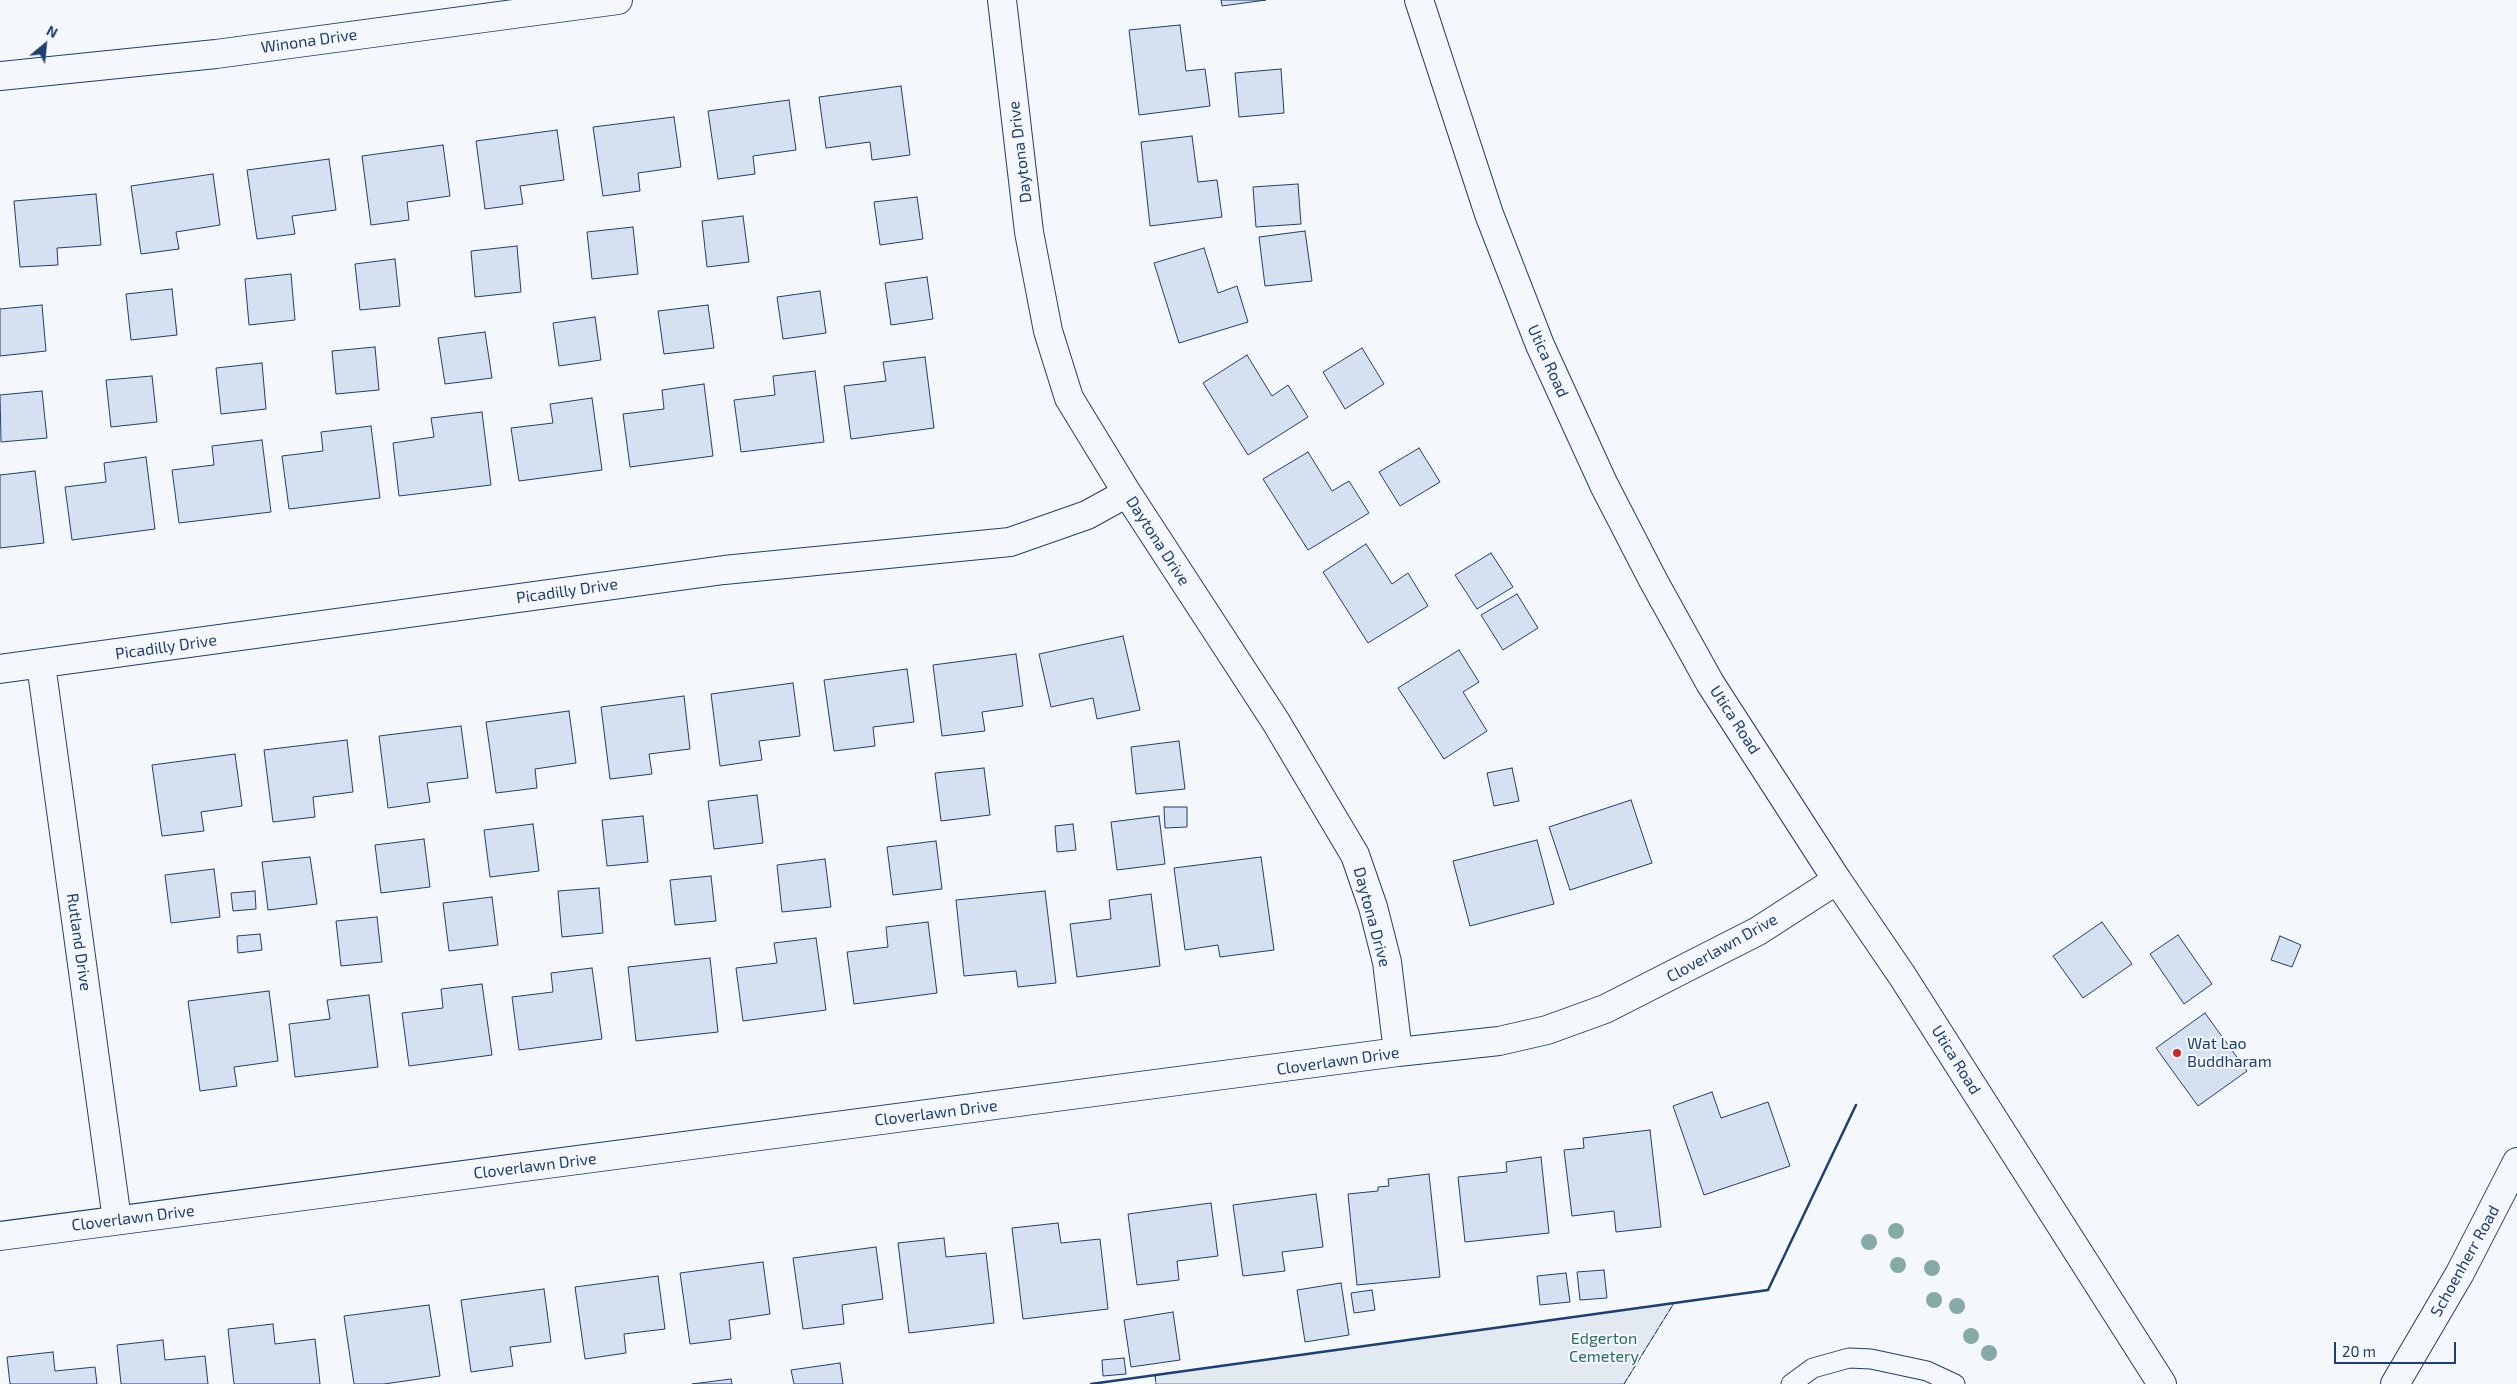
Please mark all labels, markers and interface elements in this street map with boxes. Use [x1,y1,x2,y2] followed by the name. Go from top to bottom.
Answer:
[20,20,70,70] north arrow
[44,21,61,41] text: N
[260,25,358,57] street label: Winona Drive
[1004,100,1036,204] street label: Daytona Drive
[1523,322,1573,400] street label: Utica Road
[1122,493,1194,589] street label: Daytona Drive
[515,574,619,608] street label: Picadilly Drive
[114,630,218,664] street label: Picadilly Drive
[1706,682,1764,758] street label: Utica Road
[1349,865,1395,969] street label: Daytona Drive
[63,892,95,992] street label: Rutland Drive
[1663,910,1781,986] street label: Cloverlawn Drive
[1927,1022,1985,1098] street label: Utica Road
[2187,1034,2272,1072] place label: Wat Lao Buddharam
[1275,1043,1401,1079] street label: Cloverlawn Drive
[2171,1047,2183,1059] marker: Wat Lao Buddharam
[873,1096,999,1130] street label: Cloverlawn Drive
[472,1149,598,1183] street label: Cloverlawn Drive
[70,1201,196,1235] street label: Cloverlawn Drive
[2426,1202,2504,1320] street label: Schoenherr Road
[1569,1329,1639,1367] park label: Edgerton Cemetery
[2337,1332,2460,1364] scale bar
[2342,1342,2376,1360] text: 20 m

